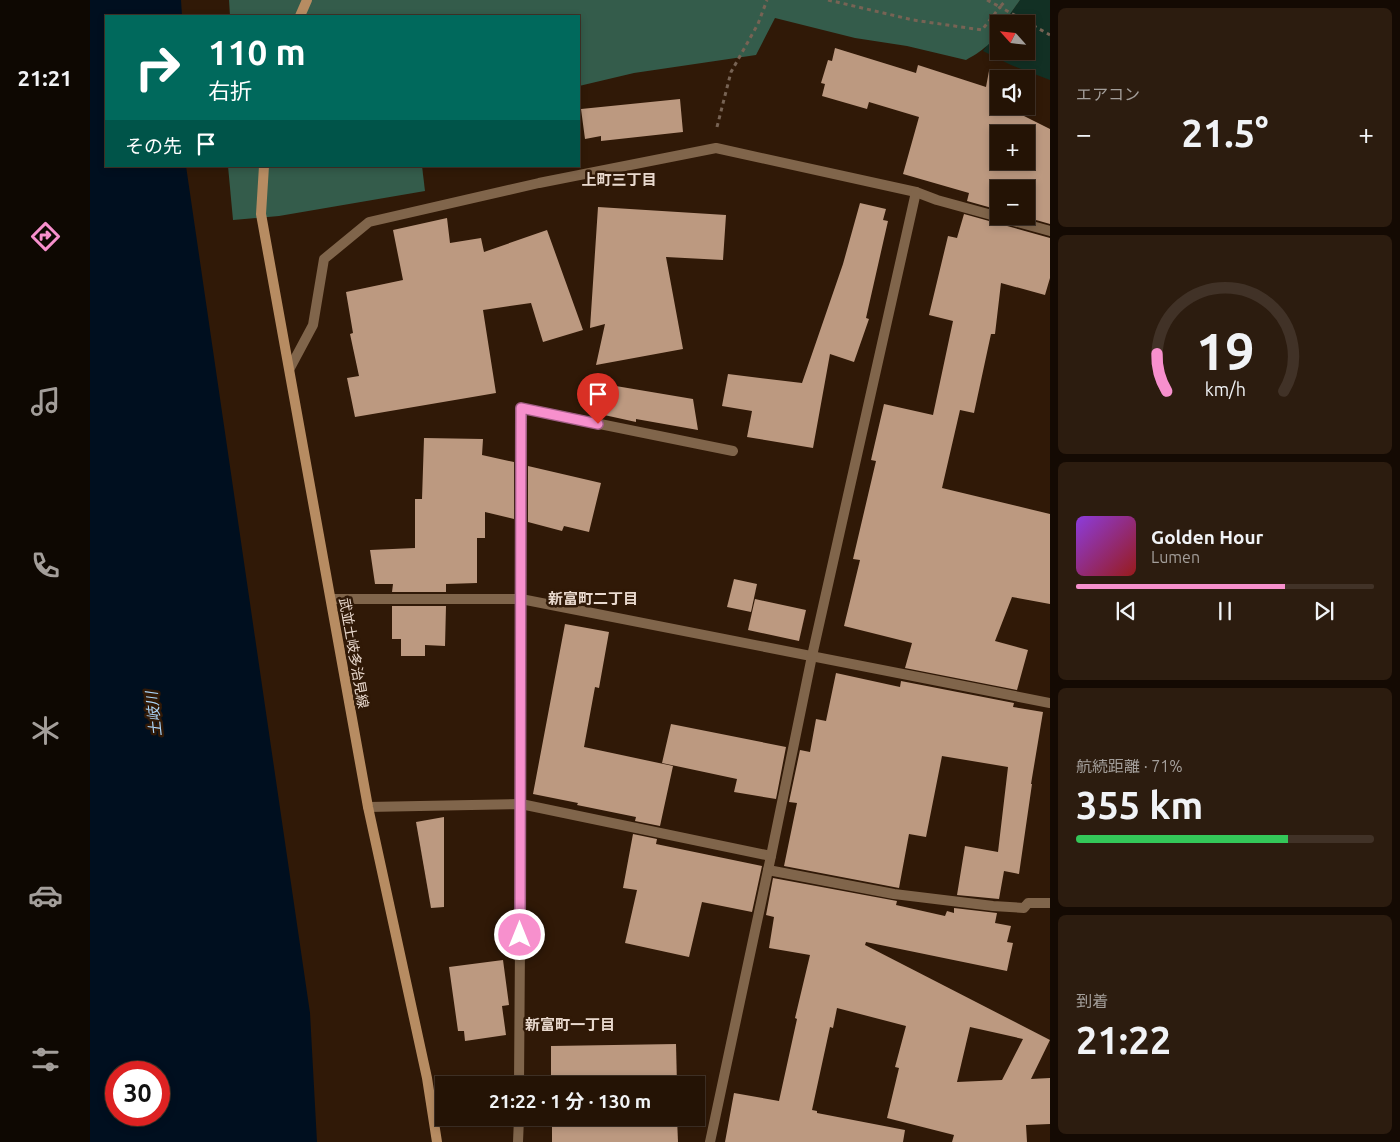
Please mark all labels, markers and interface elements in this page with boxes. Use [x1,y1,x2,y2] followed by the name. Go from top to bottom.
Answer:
[990,15,1035,60] north arrow
[990,15,1035,225] map controls
[208,32,306,72] text: 110 m
[125,35,190,100] icon: right
[17,65,73,90] text: 21:21
[990,70,1035,115] button: sound
[208,78,252,103] text: 右折
[1076,85,1140,103] text: エアコン
[1181,112,1269,154] text: 21.5°
[1076,118,1092,149] text: −
[1358,118,1374,149] text: +
[990,125,1035,170] button: +
[192,130,220,158] icon: arrive
[125,135,182,157] text: その先
[581,171,657,188] district label: 上町三丁目
[990,180,1035,225] button: −
[28,219,63,254] icon: directions
[1196,322,1254,380] text: 19
[577,373,619,424] pin
[1204,379,1246,399] text: km/h
[584,380,612,408] icon: arrive
[28,384,63,419] icon: music
[1151,526,1263,548] text: Golden Hour
[28,548,63,583] icon: phone
[1151,548,1200,566] text: Lumen
[548,590,638,607] district label: 新富町二丁目
[336,596,372,710] street label: 武並土岐多治見線
[1112,597,1140,625] icon: previous
[1211,597,1239,625] icon: pause
[1310,597,1338,625] icon: next
[142,689,164,737] water label: 土岐川
[28,713,63,748] icon: climate
[1076,757,1183,775] text: 航続距離 · 71%
[1076,784,1203,826] text: 355 km
[28,878,63,913] icon: car
[493,908,545,960] position arrow
[1076,992,1108,1010] text: 到着
[525,1016,615,1033] district label: 新富町一丁目
[1076,1019,1171,1061] text: 21:22
[28,1042,63,1077] icon: filters
[105,1061,170,1126] speed limit sign: 30
[489,1090,651,1112] text: 21:22 · 1 分 · 130 m

